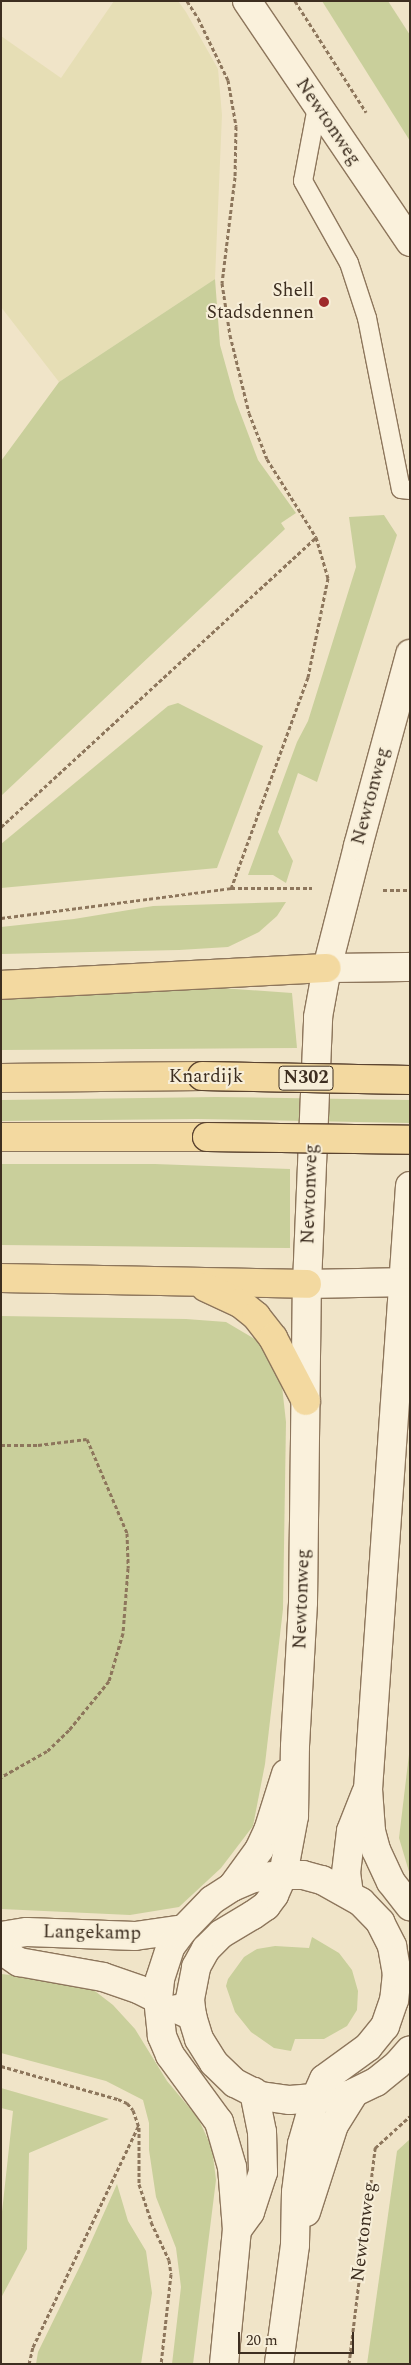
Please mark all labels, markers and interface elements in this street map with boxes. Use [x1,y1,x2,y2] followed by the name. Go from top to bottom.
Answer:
[290,74,366,170] street label: Newtonweg
[207,280,314,324] place label: Shell Stadsdennen
[318,296,330,308] marker: Shell Stadsdennen
[347,745,395,847] street label: Newtonweg
[278,1062,334,1094] road number: N302
[169,1066,243,1088] street label: Knardijk
[297,1143,323,1245] street label: Newtonweg
[289,1548,315,1650] street label: Newtonweg
[43,1921,141,1945] street label: Langekamp
[347,2181,381,2283] street label: Newtonweg
[241,2322,357,2354] scale bar
[246,2329,278,2352] text: 20 m

